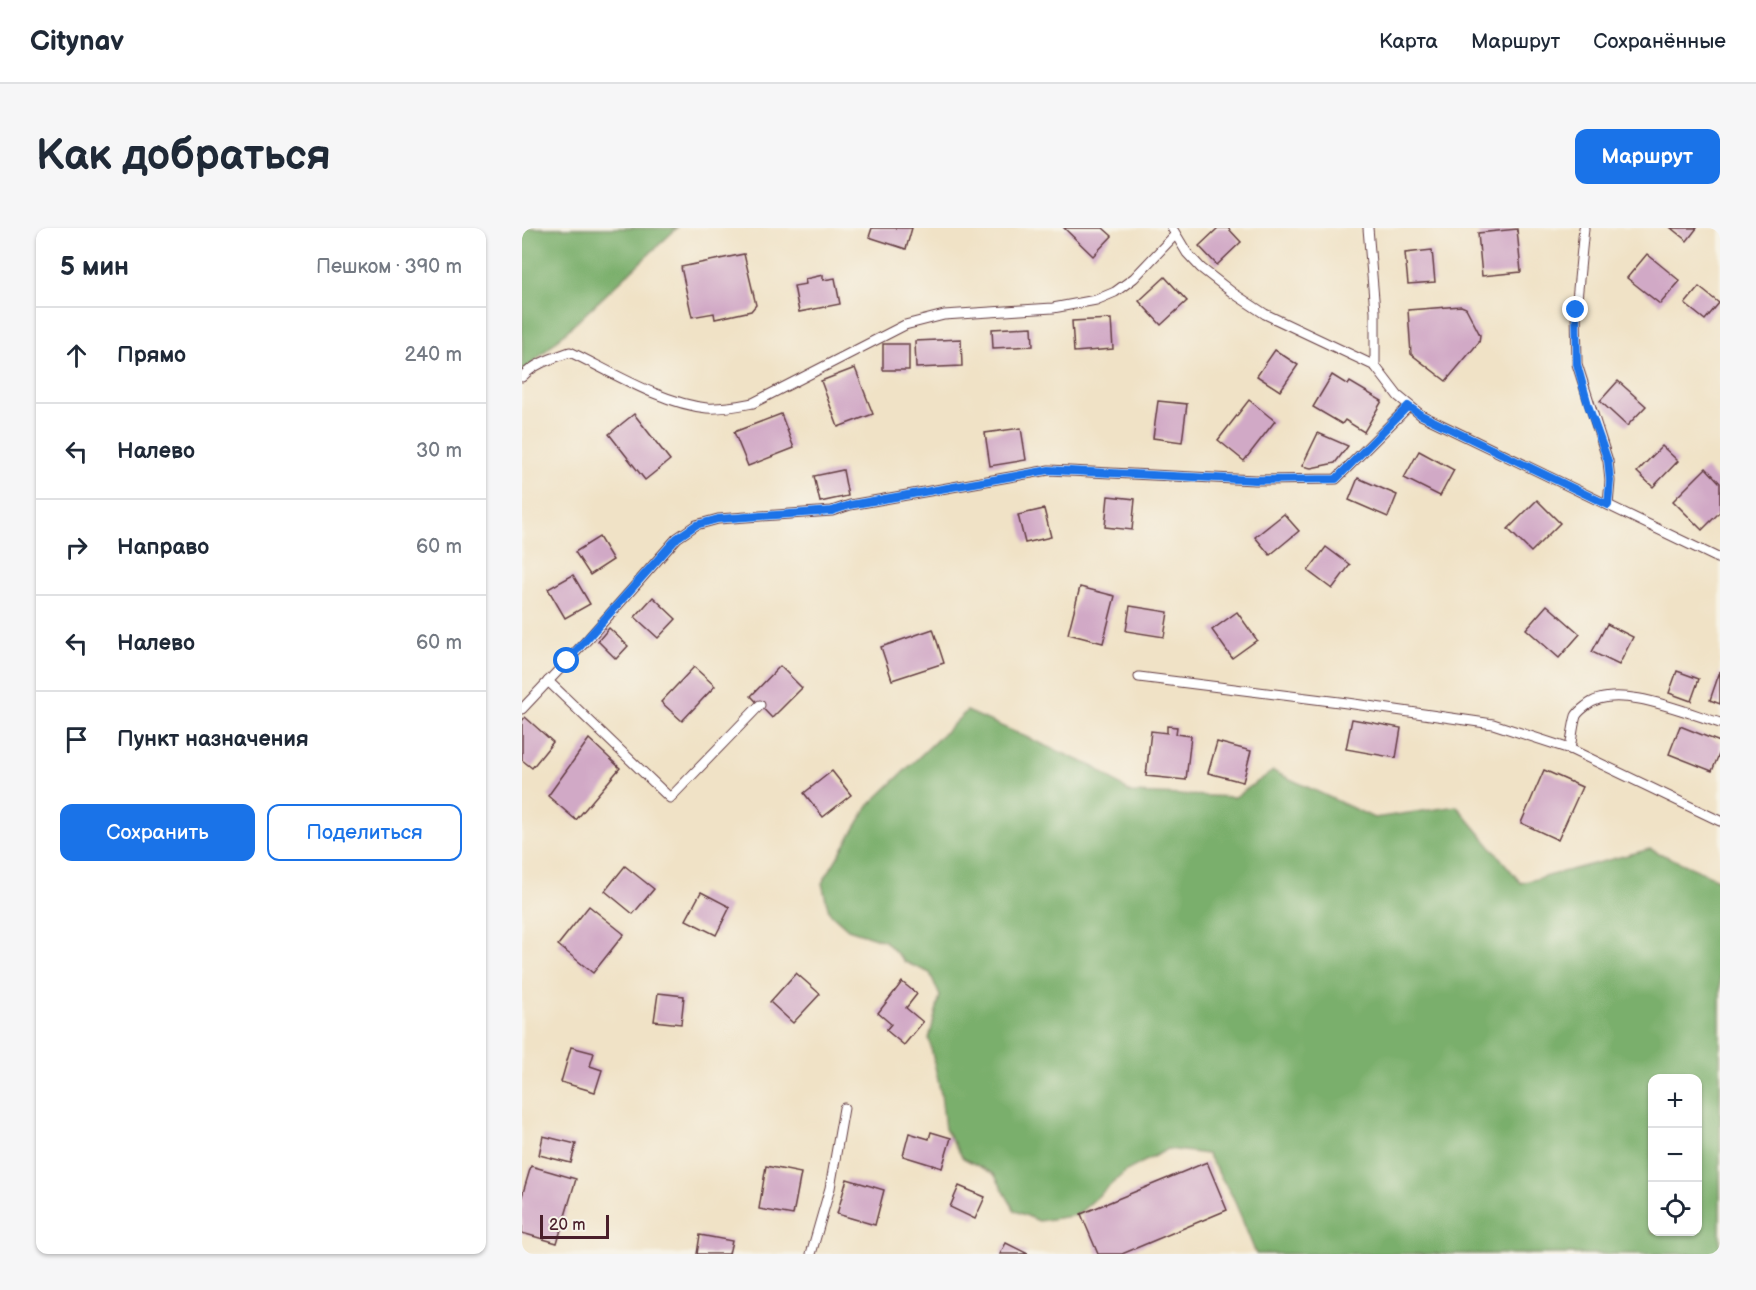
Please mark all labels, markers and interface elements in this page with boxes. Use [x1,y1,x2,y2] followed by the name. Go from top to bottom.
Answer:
[30,25,124,58] text: Citynav
[1379,29,1438,54] text: Карта
[1471,29,1560,54] text: Маршрут
[1593,29,1726,54] text: Сохранённые
[1575,129,1720,184] button: Маршрут
[36,131,331,182] text: Как добраться
[60,252,129,283] text: 5 мин
[316,255,462,279] text: Пешком · 390 m
[1562,296,1588,322] route end
[60,339,93,372] icon: ahead
[117,342,186,369] text: Прямо
[405,343,462,367] text: 240 m
[60,435,93,468] icon: left
[117,438,195,465] text: Налево
[416,439,462,463] text: 30 m
[60,531,93,564] icon: right
[117,534,209,561] text: Направо
[416,535,462,559] text: 60 m
[60,627,93,660] icon: left
[117,630,195,657] text: Налево
[416,631,462,655] text: 60 m
[553,647,579,673] route start
[60,723,93,756] icon: arrive
[117,726,309,753] text: Пункт назначения
[60,804,255,861] button: Сохранить
[267,804,462,861] button: Поделиться
[1648,1074,1702,1236] map controls
[1648,1074,1702,1128] button: +
[1648,1128,1702,1182] button: −
[1648,1182,1702,1236] button: locate
[540,1212,609,1240] scale bar
[549,1216,585,1235] text: 20 m

